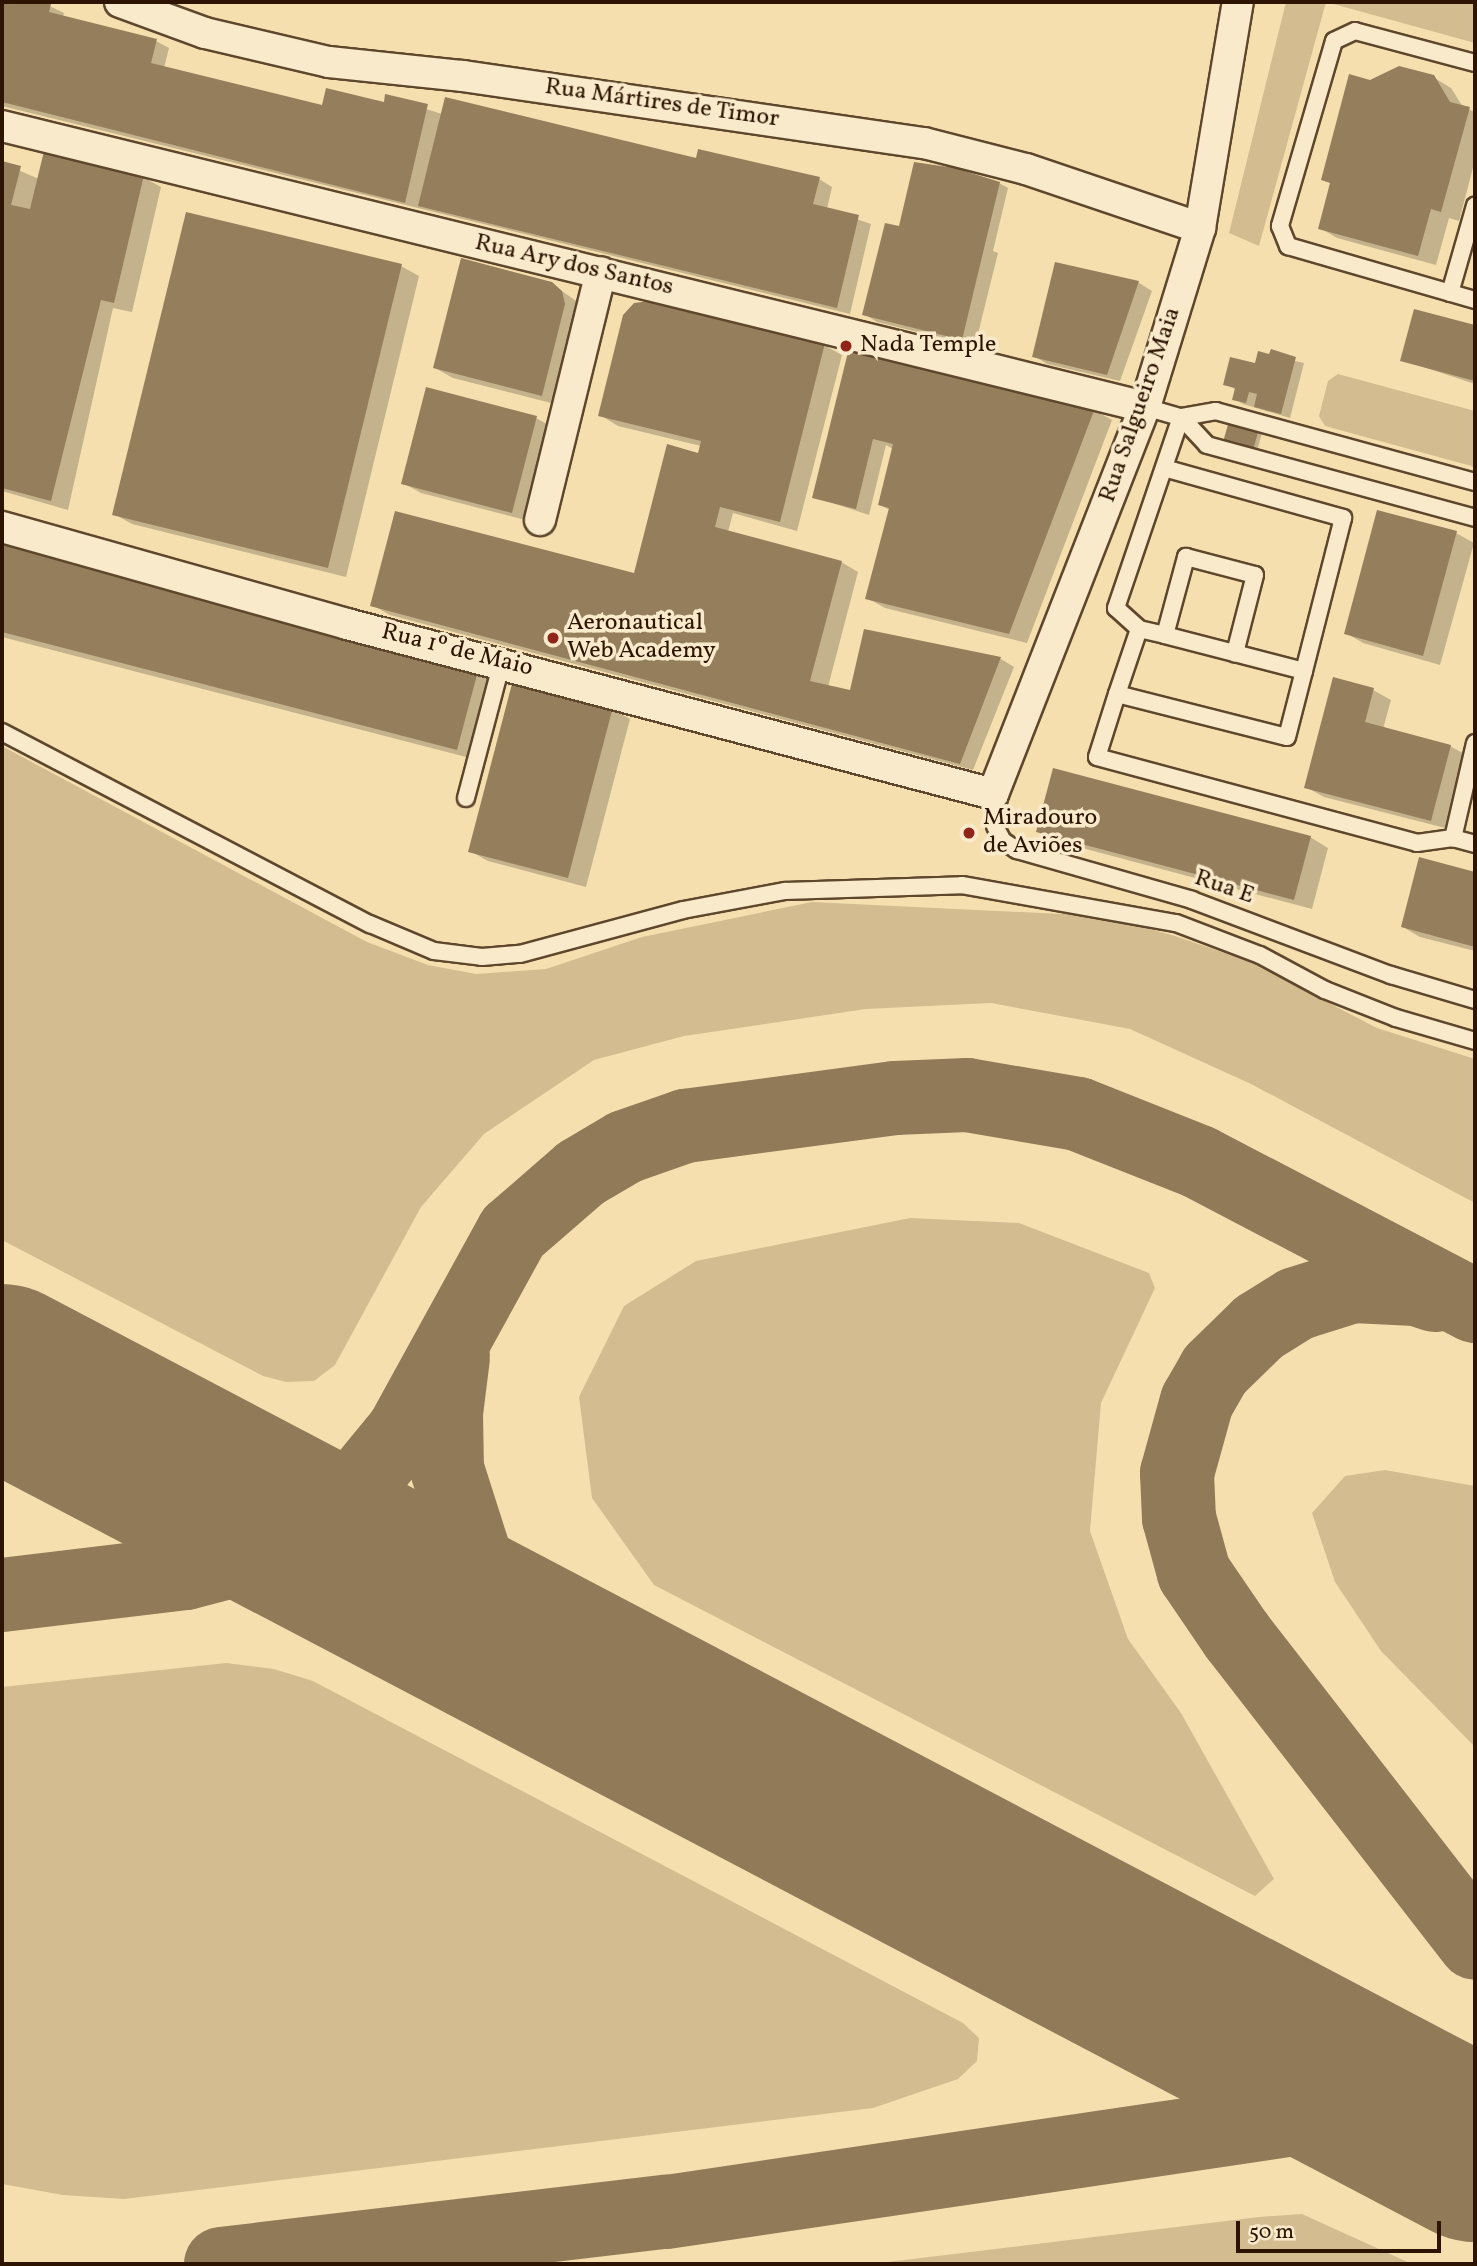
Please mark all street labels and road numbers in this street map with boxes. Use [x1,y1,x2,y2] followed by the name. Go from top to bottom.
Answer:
[543,73,781,135] street label: Rua Mártires de Timor
[472,229,676,303] street label: Rua Ary dos Santos
[1094,304,1188,506] street label: Rua Salgueiro Maia
[378,618,536,684] street label: Rua 1º de Maio
[1190,864,1258,912] street label: Rua E

